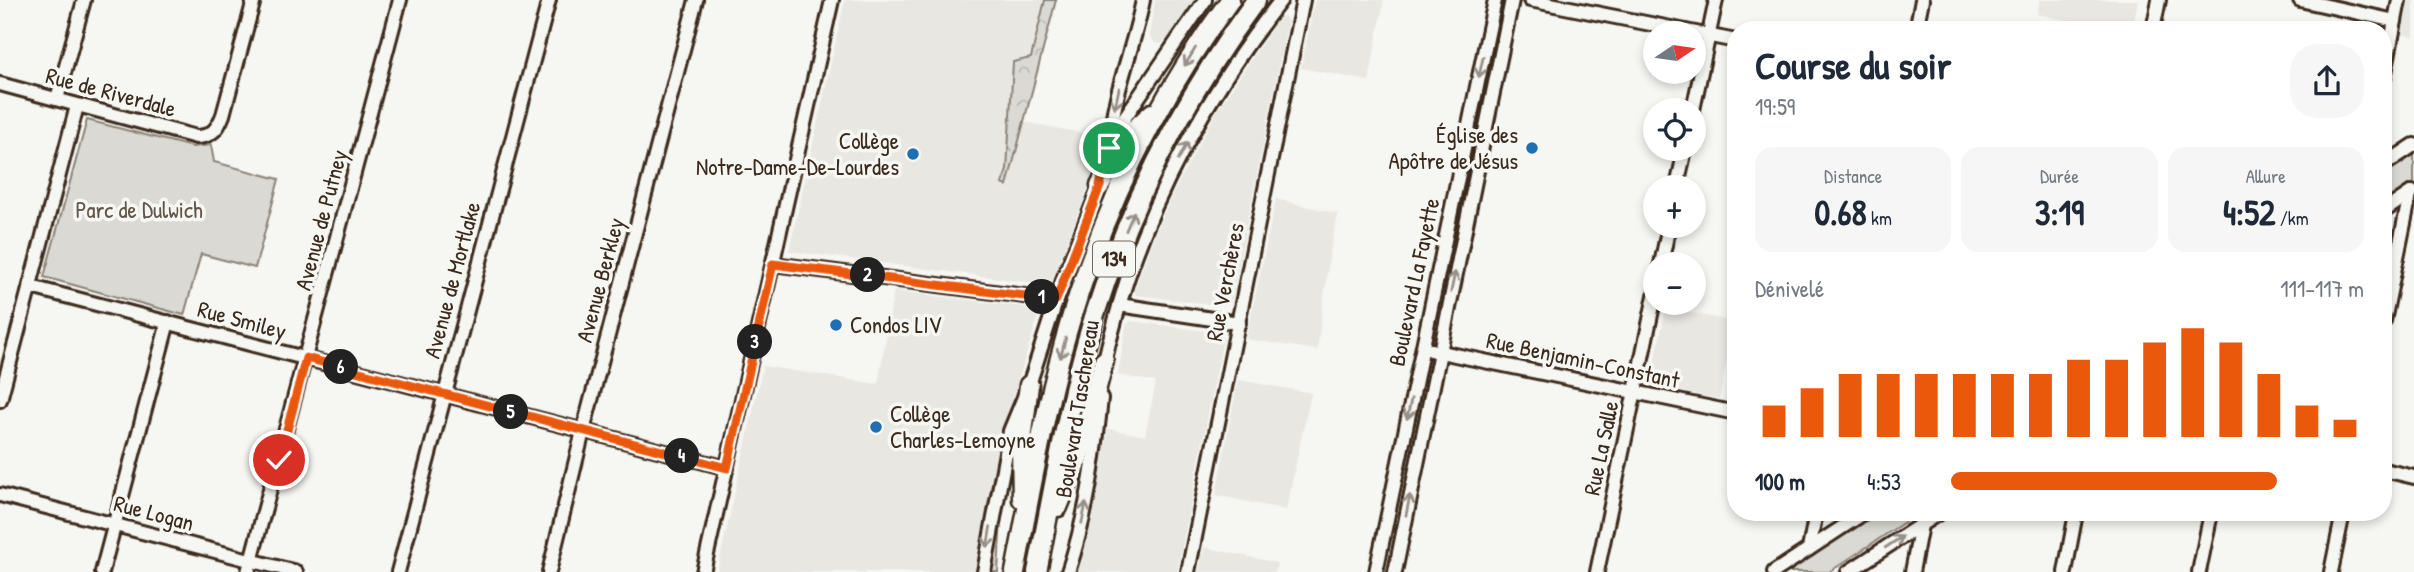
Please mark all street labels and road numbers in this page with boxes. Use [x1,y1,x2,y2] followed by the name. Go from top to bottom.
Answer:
[43,59,180,124] street label: Rue de Riverdale
[287,146,354,294] street label: Avenue de Putney
[1381,195,1446,369] street label: Boulevard La Fayette
[416,198,487,361] street label: Avenue de Mortlake
[568,214,631,346] street label: Avenue Berkley
[1198,220,1251,344] street label: Rue Verchères
[1093,242,1135,276] road number: 134
[194,293,290,346] street label: Rue Smiley
[1047,318,1106,500] street label: Boulevard Taschereau
[1484,324,1684,395] street label: Rue Benjamin-Constant
[1575,398,1626,498] street label: Rue La Salle
[111,487,198,538] street label: Rue Logan

